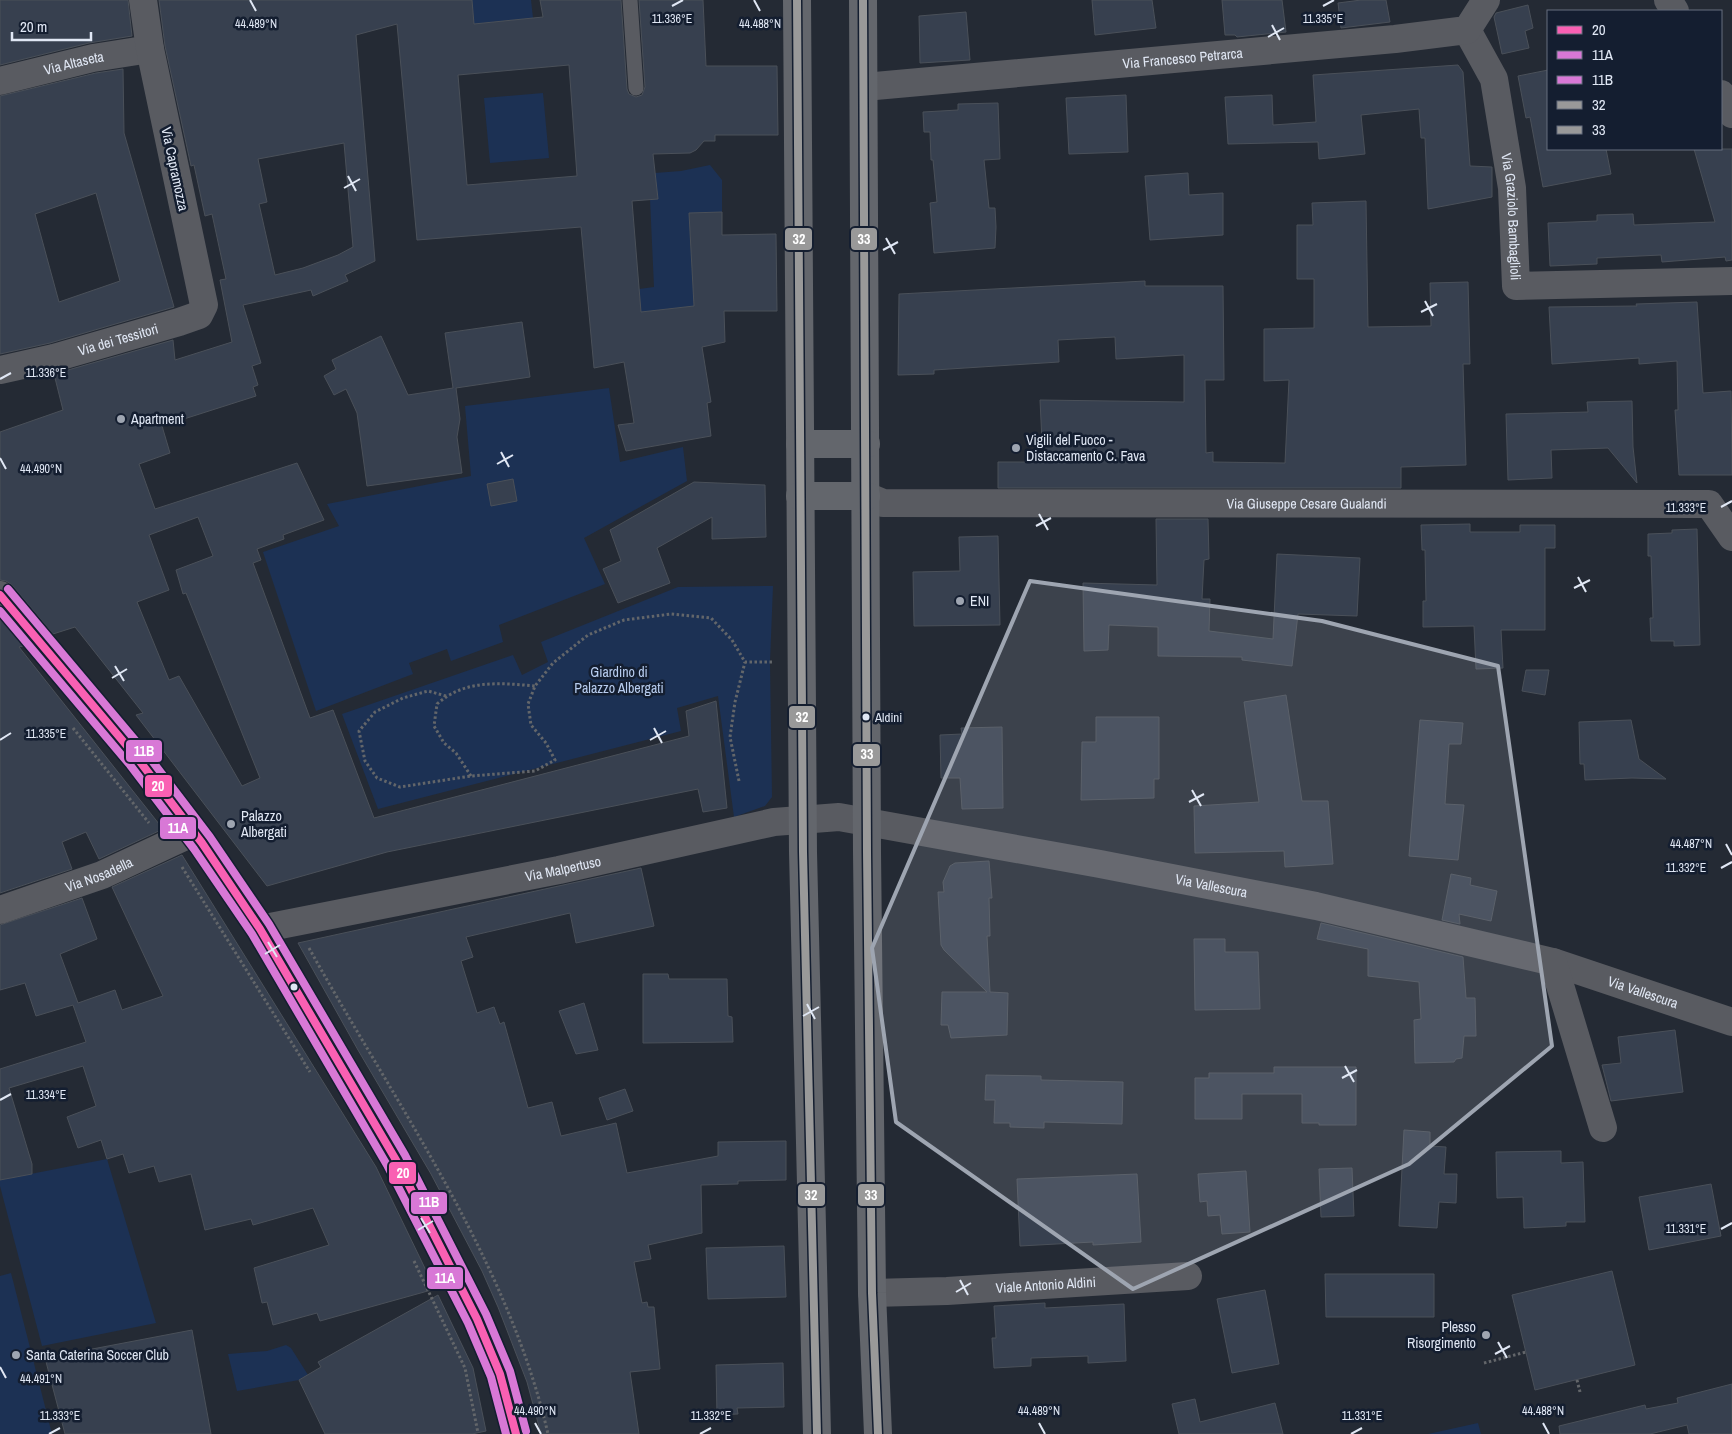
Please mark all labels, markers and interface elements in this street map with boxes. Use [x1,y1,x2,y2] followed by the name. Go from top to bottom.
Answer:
[12,10,91,42] scale bar
[1547,10,1722,150] legend
[652,11,692,27] text: 11.336°E
[1303,11,1343,27] text: 11.335°E
[20,16,47,37] text: 20 m
[235,16,277,32] text: 44.489°N
[739,16,781,32] text: 44.488°N
[1592,19,1606,40] text: 20
[1122,44,1244,73] street label: Via Francesco Petrarca
[1592,44,1614,65] text: 11A
[42,47,106,79] street label: Via Altaseta
[1592,69,1613,90] text: 11B
[1592,94,1606,115] text: 32
[1592,119,1606,140] text: 33
[157,125,193,213] street label: Via Capramozza
[1497,152,1525,281] street label: Via Graziolo Bambaglioli
[784,227,813,251] line badge: 32
[850,227,878,251] line badge: 33
[793,230,805,248] text: 32
[858,230,870,248] text: 33
[76,319,160,360] street label: Via dei Tessitori
[26,365,66,381] text: 11.336°E
[130,410,184,428] place label: Apartment
[115,413,127,425] marker: Apartment
[1026,431,1146,465] place label: Vigili del Fuoco - Distaccamento C. Fava
[1010,442,1022,454] marker: Vigili del Fuoco - Distaccamento C. Fava
[20,461,62,477] text: 44.490°N
[1226,494,1387,513] street label: Via Giuseppe Cesare Gualandi
[1666,500,1706,516] text: 11.333°E
[970,592,989,610] place label: ENI
[954,595,966,607] marker: ENI
[574,663,664,697] park label: Giardino di Palazzo Albergati
[788,705,816,729] line badge: 32
[796,708,808,726] text: 32
[874,709,902,726] place label: Aldini
[861,712,871,722] marker: Aldini
[26,726,66,742] text: 11.335°E
[125,739,163,763] line badge: 11B
[134,742,154,760] text: 11B
[852,743,881,767] line badge: 33
[861,745,873,763] text: 33
[144,774,173,798] line badge: 20
[152,777,164,795] text: 20
[240,807,287,841] place label: Palazzo Albergati
[159,816,197,840] line badge: 11A
[225,818,237,830] marker: Palazzo Albergati
[168,819,189,837] text: 11A
[1670,836,1712,852] text: 44.487°N
[524,852,603,885] street label: Via Malpertuso
[63,853,136,896] street label: Via Nosadella
[1666,860,1706,876] text: 11.332°E
[1174,870,1250,902] street label: Via Vallescura
[1606,972,1681,1013] street label: Via Vallescura
[289,982,299,992] unlabelled marker
[26,1087,66,1103] text: 11.334°E
[388,1161,417,1185] line badge: 20
[397,1164,409,1182] text: 20
[797,1183,826,1207] line badge: 32
[857,1183,885,1207] line badge: 33
[805,1186,817,1204] text: 32
[865,1186,877,1204] text: 33
[410,1191,448,1215] line badge: 11B
[419,1193,439,1211] text: 11B
[1666,1221,1706,1237] text: 11.331°E
[426,1266,464,1290] line badge: 11A
[435,1269,456,1287] text: 11A
[995,1273,1096,1297] street label: Viale Antonio Aldini
[1407,1318,1476,1352] place label: Plesso Risorgimento
[1480,1329,1492,1341] marker: Plesso Risorgimento
[26,1346,169,1364] place label: Santa Caterina Soccer Club
[10,1349,22,1361] marker: Santa Caterina Soccer Club
[20,1371,62,1387] text: 44.491°N
[514,1403,556,1419] text: 44.490°N
[1018,1403,1060,1419] text: 44.489°N
[1522,1403,1564,1419] text: 44.488°N
[40,1408,80,1424] text: 11.333°E
[691,1408,731,1424] text: 11.332°E
[1342,1408,1382,1424] text: 11.331°E

